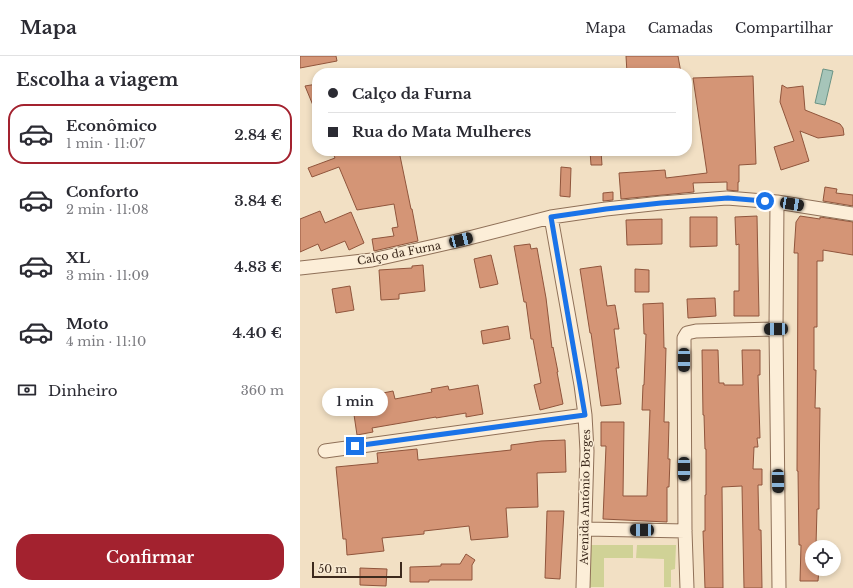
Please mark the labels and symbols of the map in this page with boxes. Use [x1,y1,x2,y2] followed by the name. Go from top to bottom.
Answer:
[756,192,774,210] route start
[779,196,805,212] car
[448,231,474,249] car
[356,238,443,268] street label: Calço da Furna
[764,323,788,335] car
[678,348,690,372] car
[322,388,388,416] callout: 1 min
[577,429,593,566] street label: Avenida António Borges
[346,437,364,455] route end
[678,457,690,481] car
[772,469,784,493] car
[630,524,654,536] car
[312,560,402,579] scale bar

